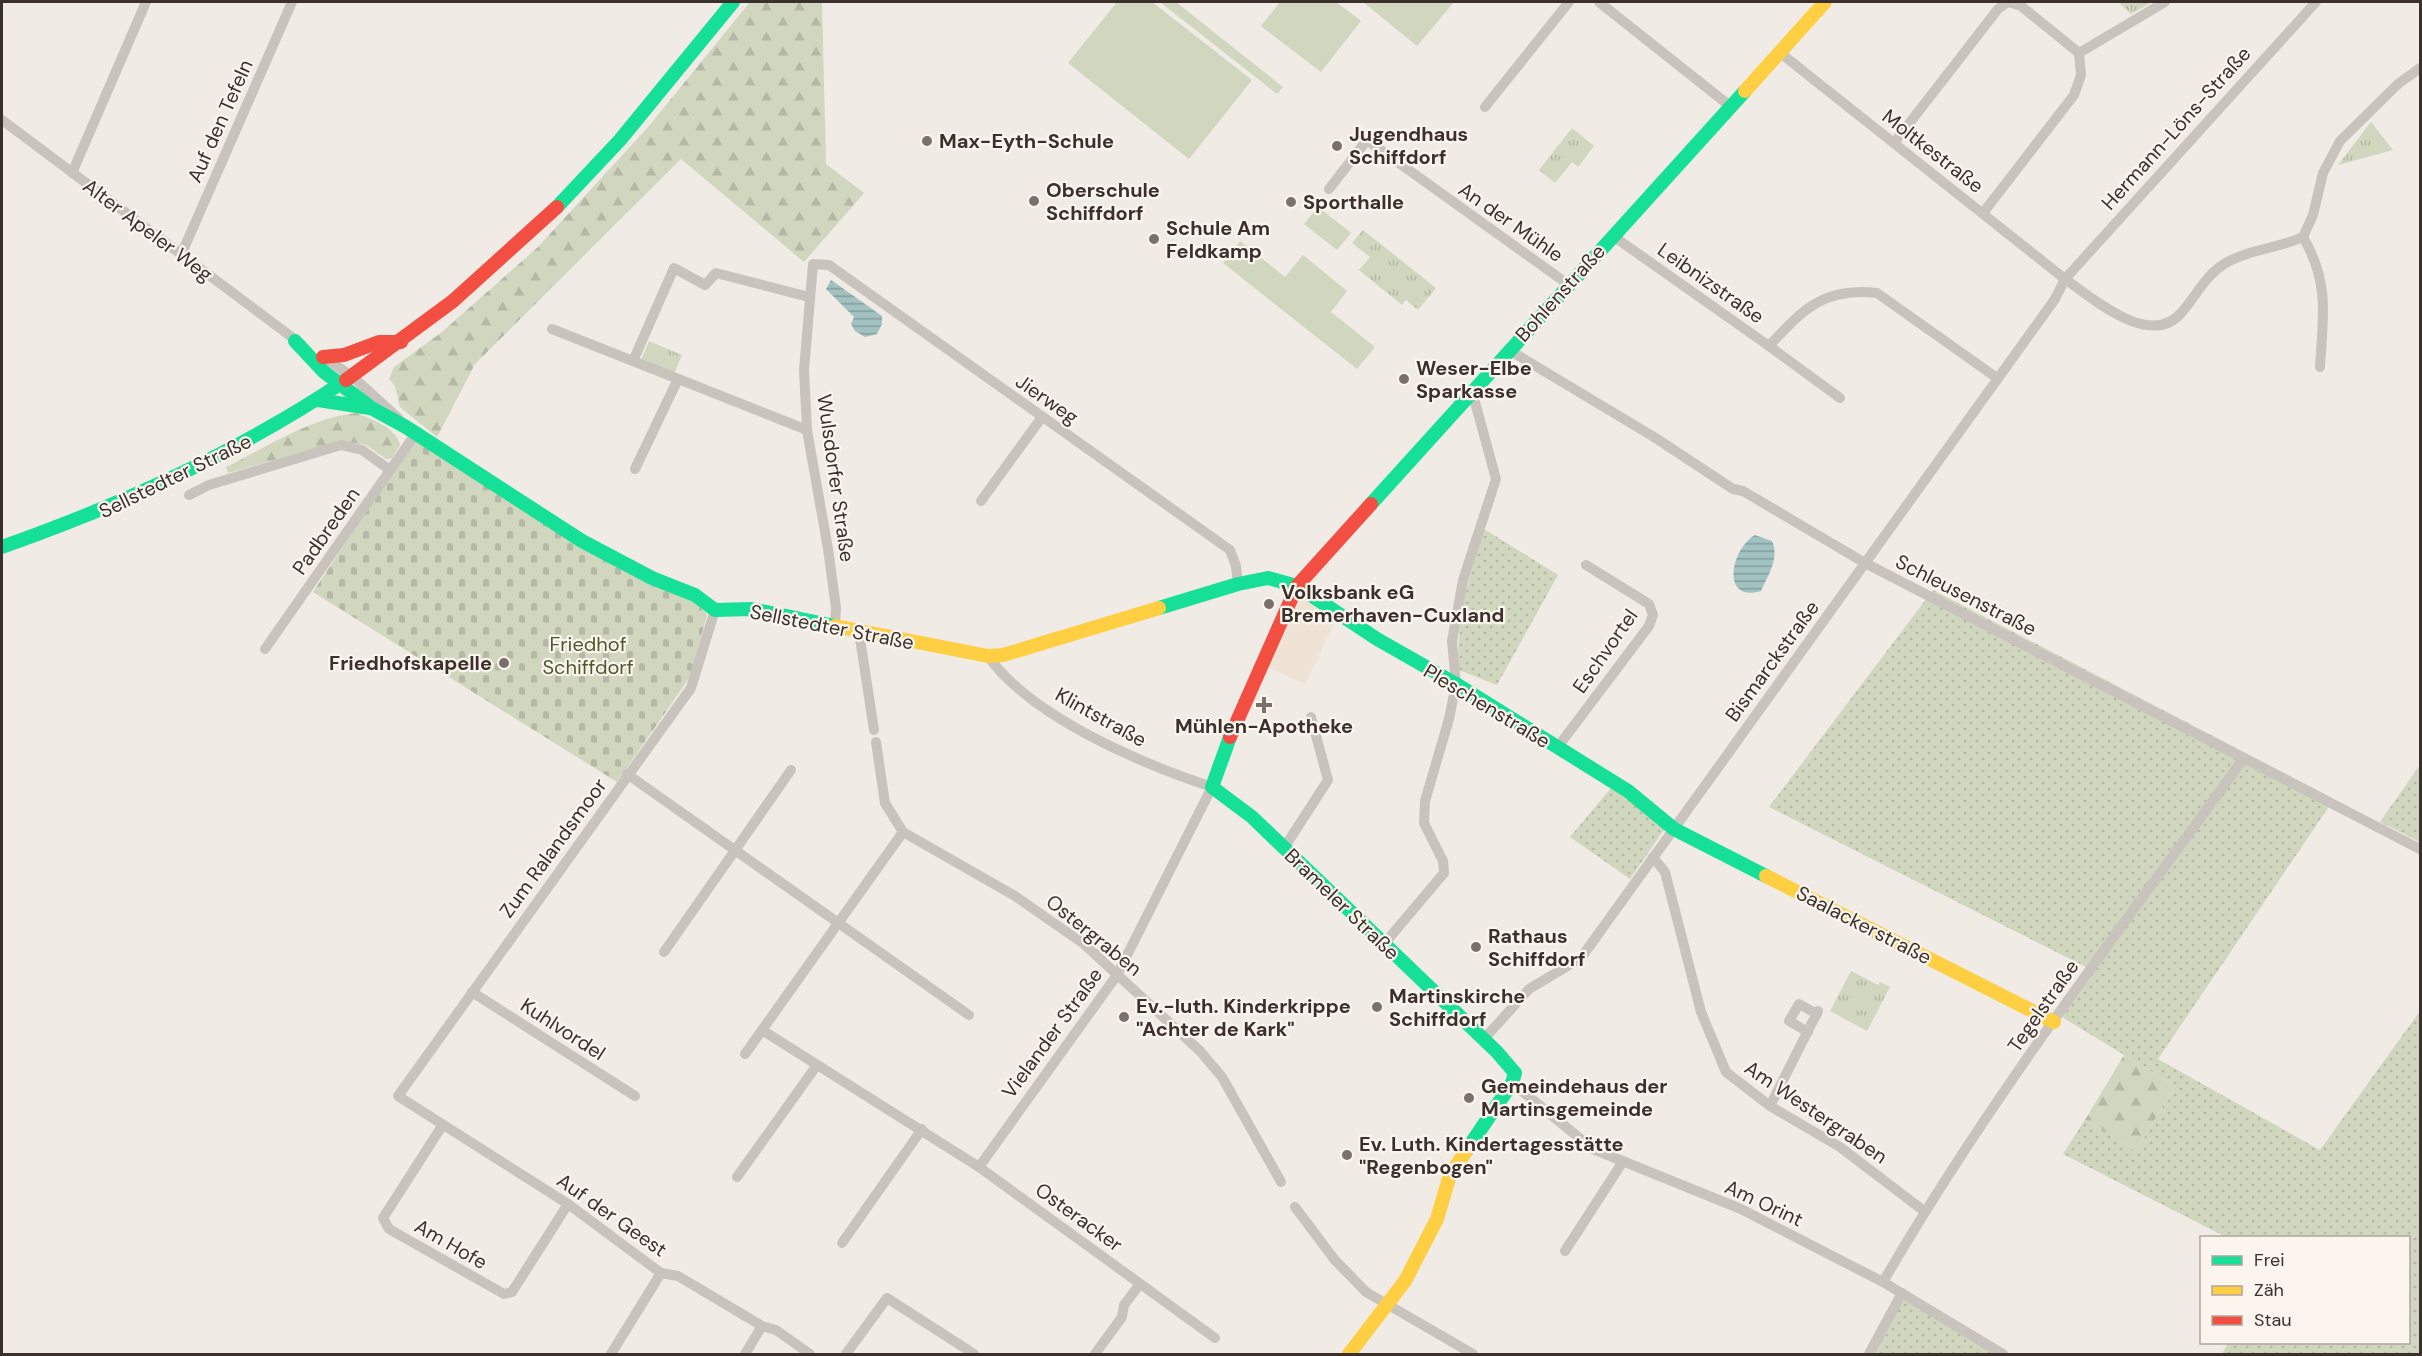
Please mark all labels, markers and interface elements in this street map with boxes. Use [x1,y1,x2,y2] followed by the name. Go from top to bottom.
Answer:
[2096,41,2256,215] street label: Hermann-Löns-Straße
[181,55,259,187] street label: Auf den Tefeln
[1877,103,1989,199] street label: Moltkestraße
[1349,121,1468,170] place label: Jugendhaus Schiffdorf
[939,128,1114,154] place label: Max-Eyth-Schule
[920,134,934,148] marker: Max-Eyth-Schule
[1330,139,1344,153] marker: Jugendhaus Schiffdorf
[78,173,218,287] street label: Alter Apeler Weg
[1453,176,1569,268] street label: An der Mühle
[1046,177,1160,226] place label: Oberschule Schiffdorf
[1303,189,1404,215] place label: Sporthalle
[1027,194,1041,208] marker: Oberschule Schiffdorf
[1284,195,1298,209] marker: Sporthalle
[1166,215,1270,264] place label: Schule Am Feldkamp
[1147,232,1161,246] marker: Schule Am Feldkamp
[1653,237,1769,329] street label: Leibnizstraße
[1509,239,1611,347] street label: Bohlenstraße
[1416,355,1532,404] place label: Weser-Elbe Sparkasse
[1010,368,1084,430] street label: Jierweg
[1397,372,1411,386] marker: Weser-Elbe Sparkasse
[811,392,861,564] street label: Wulsdorfer Straße
[94,428,256,524] street label: Sellstedter Straße
[286,482,366,580] street label: Padbreden
[1891,548,2041,642] street label: Schleusenstraße
[1281,579,1504,628] place label: Volksbank eG Bremerhaven-Cuxland
[1719,595,1825,727] street label: Bismarckstraße
[1262,597,1276,611] marker: Volksbank eG Bremerhaven-Cuxland
[748,598,916,656] street label: Sellstedter Straße
[1567,604,1643,698] street label: Eschvortel
[542,631,634,680] park label: Friedhof Schiffdorf
[329,650,492,676] place label: Friedhofskapelle
[497,656,511,670] marker: Friedhofskapelle
[1419,658,1555,754] street label: Pleschenstraße
[1051,681,1151,753] street label: Klintstraße
[1257,698,1271,712] marker: Mühlen-Apotheke
[1175,713,1353,739] place label: Mühlen-Apotheke
[494,773,612,923] street label: Zum Ralandsmoor
[1279,843,1405,965] street label: Brameler Straße
[1792,880,1936,970] street label: Saalackerstraße
[1041,888,1147,982] street label: Ostergraben
[1488,923,1585,972] place label: Rathaus Schiffdorf
[1469,940,1483,954] marker: Rathaus Schiffdorf
[2002,955,2084,1057] street label: Tegelstraße
[996,963,1108,1103] street label: Vielander Straße
[1389,983,1525,1032] place label: Martinskirche Schiffdorf
[516,992,610,1066] street label: Kuhlvordel
[1136,993,1351,1042] place label: Ev.-luth. Kinderkrippe "Achter de Kark"
[1370,1000,1384,1014] marker: Martinskirche Schiffdorf
[1117,1010,1131,1024] marker: Ev.-luth. Kinderkrippe "Achter de Kark"
[1740,1055,1892,1169] street label: Am Westergraben
[1481,1073,1667,1122] place label: Gemeindehaus der Martinsgemeinde
[1462,1091,1476,1105] marker: Gemeindehaus der Martinsgemeinde
[1359,1131,1624,1180] place label: Ev. Luth. Kindertagesstätte "Regenbogen"
[1340,1148,1354,1162] marker: Ev. Luth. Kindertagesstätte "Regenbogen"
[552,1167,672,1263] street label: Auf der Geest
[1721,1174,1807,1232] street label: Am Orint
[1030,1177,1128,1257] street label: Osteracker
[410,1213,492,1275] street label: Am Hofe
[2200,1236,2410,1344] legend
[2254,1248,2285,1272] text: Frei
[2254,1278,2284,1302] text: Zäh
[2254,1308,2292,1332] text: Stau

